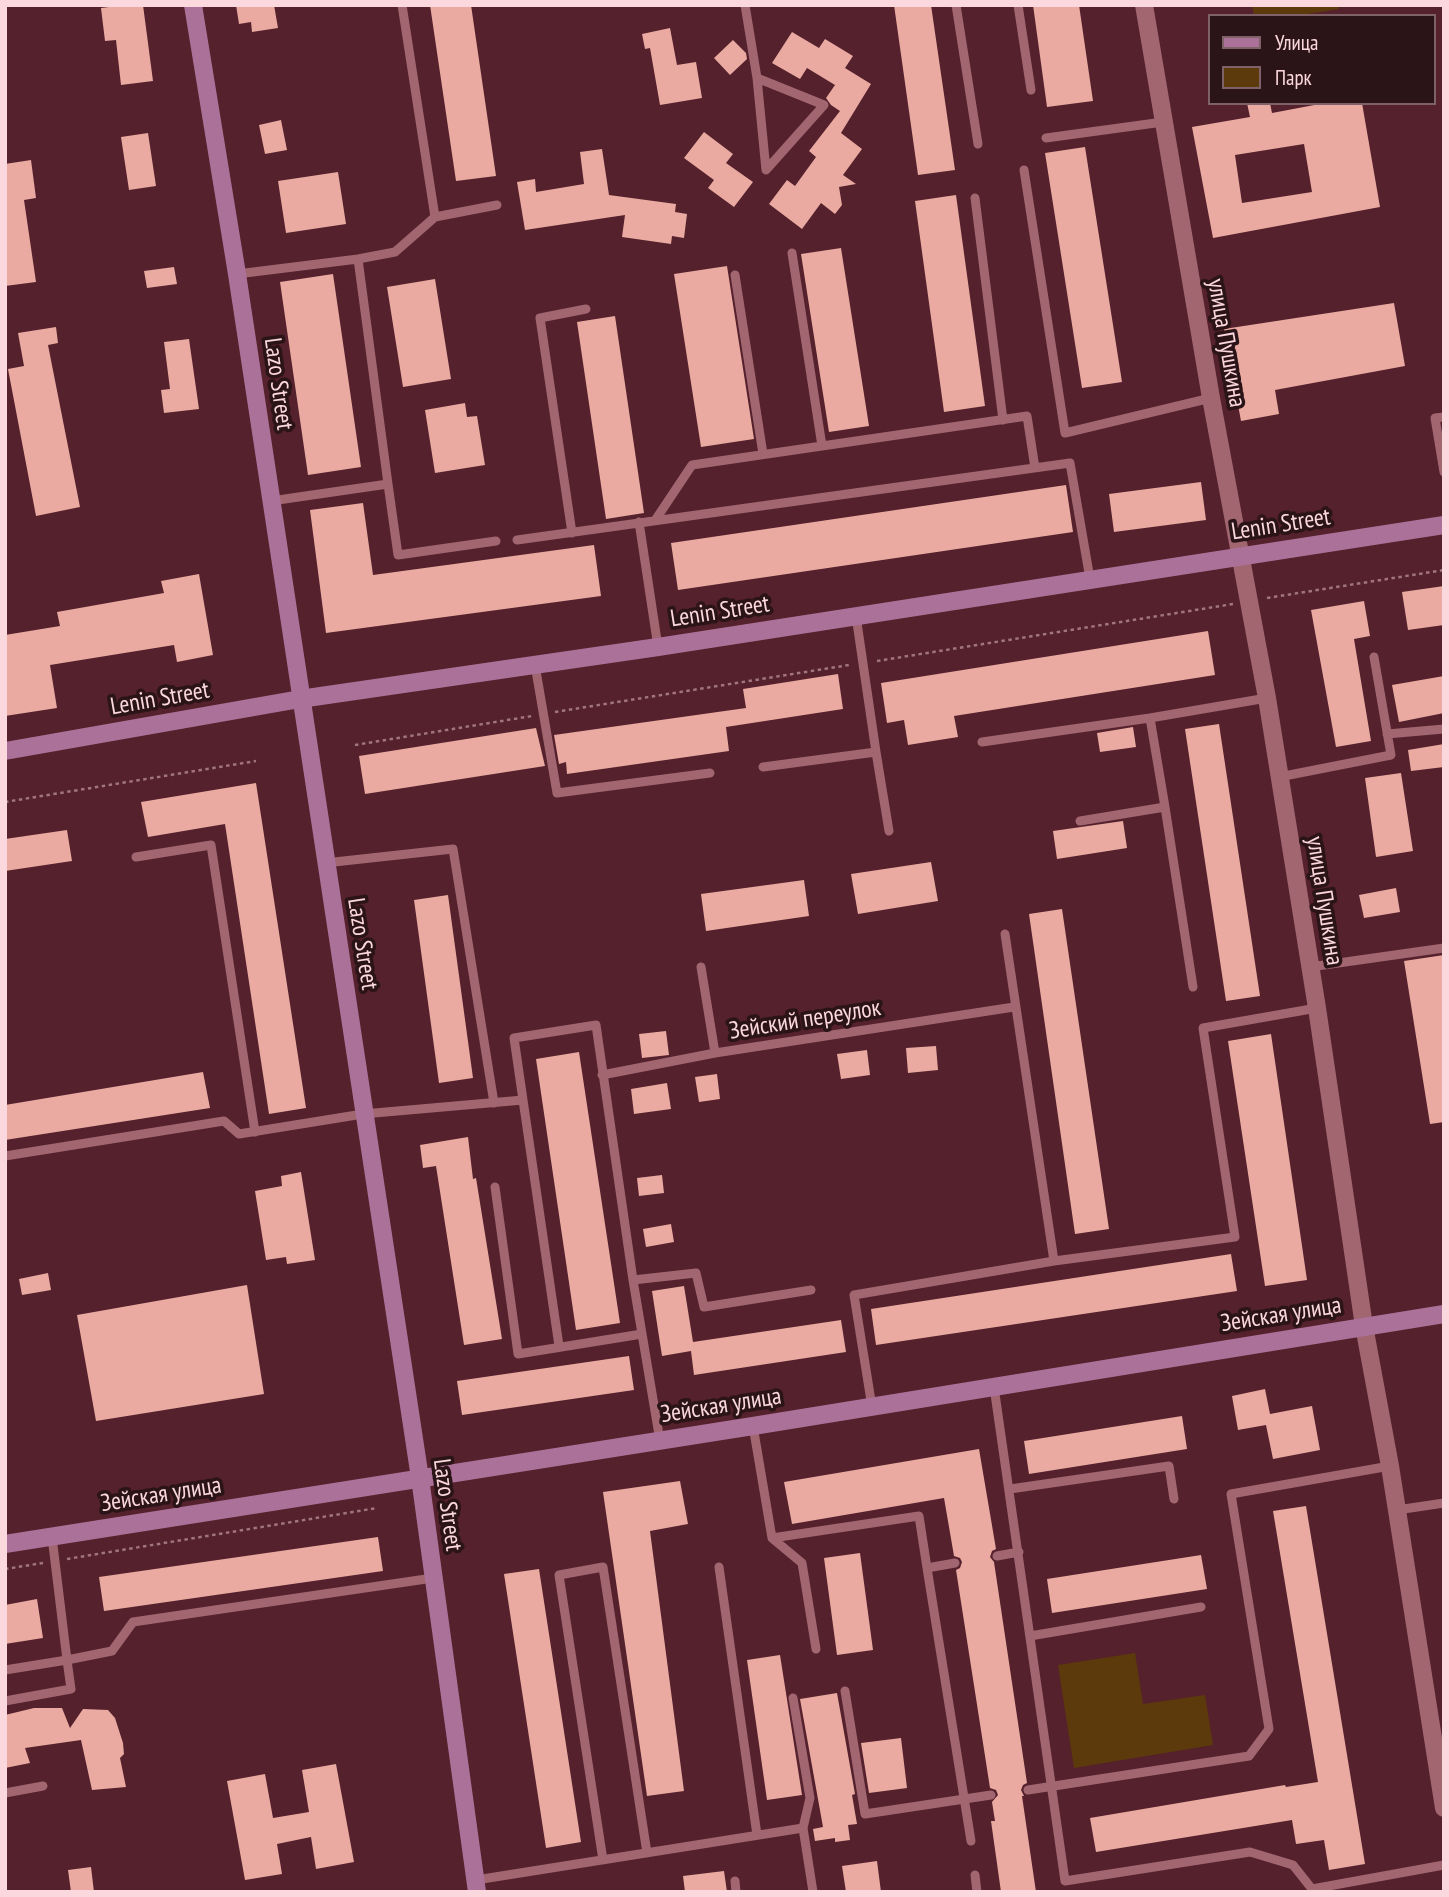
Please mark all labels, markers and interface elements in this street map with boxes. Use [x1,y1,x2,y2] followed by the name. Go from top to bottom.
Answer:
[1208,14,1435,105] legend
[1275,29,1318,56] text: Улица
[1275,64,1312,91] text: Парк
[1201,276,1251,410] street label: улица Пушкина
[257,336,299,432] street label: Lazo Street
[1229,503,1333,547] street label: Lenin Street
[668,590,772,634] street label: Lenin Street
[108,676,212,722] street label: Lenin Street
[1300,835,1348,967] street label: улица Пушкина
[341,896,383,992] street label: Lazo Street
[727,994,883,1046] street label: Зейский переулок
[1219,1291,1343,1339] street label: Зейская улица
[659,1382,783,1430] street label: Зейская улица
[426,1457,468,1553] street label: Lazo Street
[99,1471,223,1519] street label: Зейская улица

